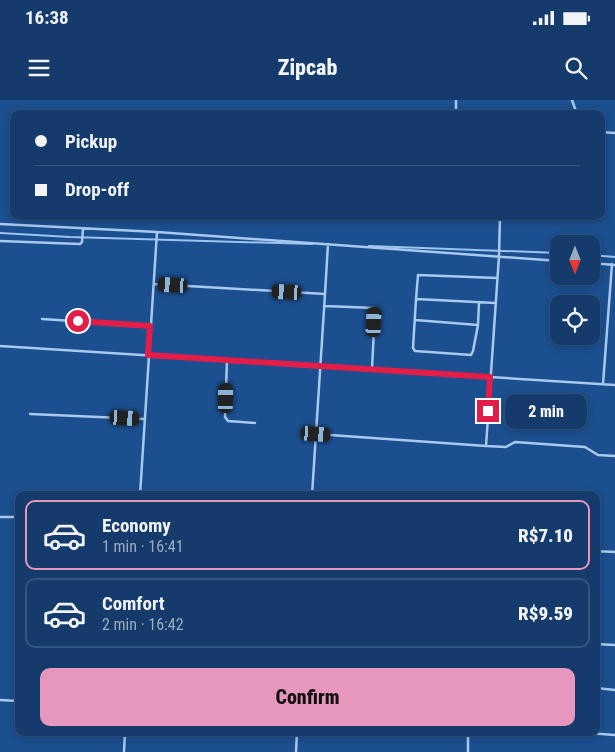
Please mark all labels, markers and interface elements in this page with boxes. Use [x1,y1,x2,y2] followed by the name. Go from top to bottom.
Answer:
[25,6,69,29] text: 16:38
[25,54,53,82] icon: menu
[562,54,590,82] icon: search
[278,55,337,80] text: Zipcab
[65,130,117,153] text: Pickup
[65,178,129,201] text: Drop-off
[550,235,600,285] north arrow
[550,235,600,345] map controls
[157,277,188,293] car
[271,284,302,300] car
[550,295,600,345] button: locate
[365,307,382,337] car
[67,310,89,332] route start
[218,383,233,413] car
[506,394,588,428] callout: 2 min
[477,400,499,422] route end
[528,402,564,421] text: 2 min
[109,410,140,426] car
[300,425,331,443] car
[42,513,87,558] icon: car
[102,514,171,537] text: Economy
[518,524,573,547] text: R$7.10
[102,537,184,556] text: 1 min · 16:41
[42,591,87,636] icon: car
[102,592,165,615] text: Comfort
[518,602,573,625] text: R$9.59
[102,615,184,634] text: 2 min · 16:42
[40,668,575,726] button: Confirm

